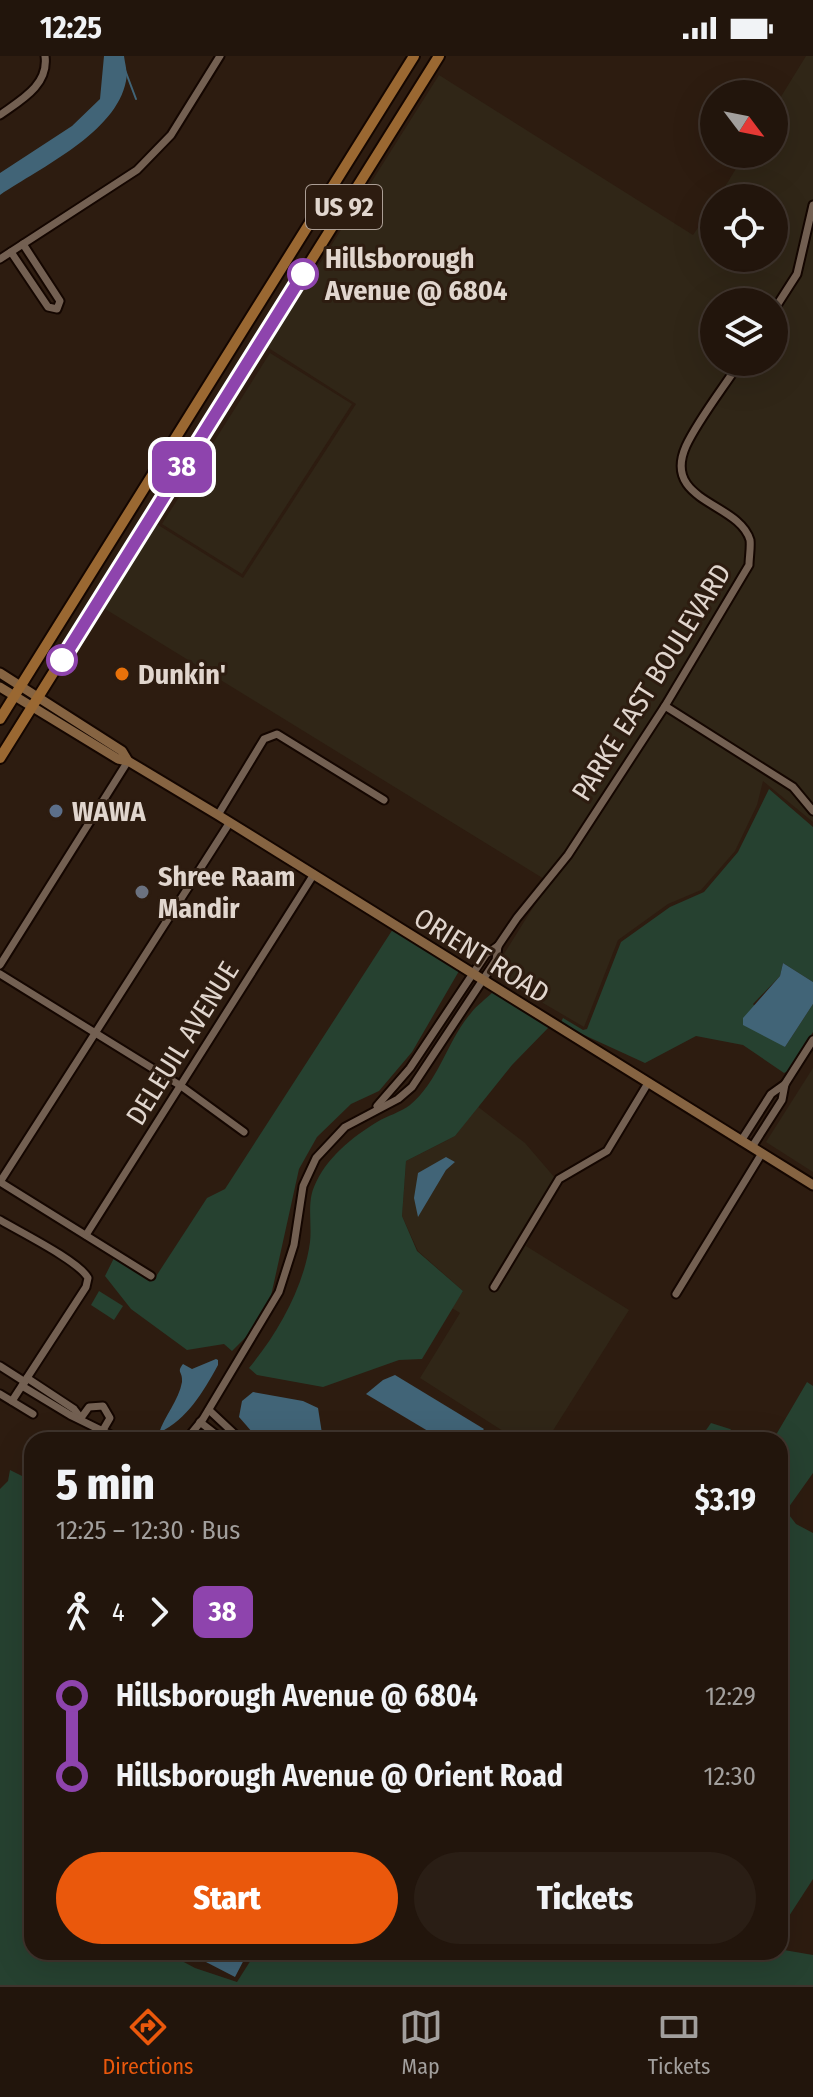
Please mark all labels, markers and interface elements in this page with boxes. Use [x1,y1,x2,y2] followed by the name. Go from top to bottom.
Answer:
[40,10,102,46] text: 12:25
[700,80,788,168] north arrow
[700,80,788,376] map controls
[700,184,788,272] button: locate
[306,185,382,229] road number: US 92
[324,242,507,307] place label: Hillsborough Avenue @ 6804
[288,259,318,289] marker: Hillsborough Avenue @ 6804
[700,288,788,376] button: layers
[146,441,218,493] line badge: 38
[168,450,196,483] text: 38
[565,558,738,807] street label: PARKE EAST BOULEVARD
[47,645,77,675] unlabelled marker
[138,658,226,691] place label: Dunkin'
[113,665,131,683] marker: Dunkin'
[72,795,146,828] place label: WAWA
[47,802,65,820] marker: WAWA
[158,860,295,925] place label: Shree Raam Mandir
[133,883,151,901] marker: Shree Raam Mandir
[408,901,555,1010] street label: ORIENT ROAD
[119,956,246,1131] street label: DELEUIL AVENUE
[56,1458,155,1511] text: 5 min
[695,1482,756,1518] text: $3.19
[56,1515,240,1546] text: 12:25 – 12:30 · Bus
[56,1590,100,1634] icon: walk
[137,1590,181,1634] icon: forward
[209,1595,237,1628] text: 38
[112,1597,125,1628] text: 4
[116,1678,478,1714] text: Hillsborough Avenue @ 6804
[705,1681,756,1712] text: 12:29
[116,1758,563,1794] text: Hillsborough Avenue @ Orient Road
[703,1761,756,1792] text: 12:30
[56,1852,398,1944] button: Start
[414,1852,756,1944] button: Tickets
[103,2005,194,2080] tab: Directions
[399,2005,443,2080] tab: Map
[648,2005,710,2080] tab: Tickets

